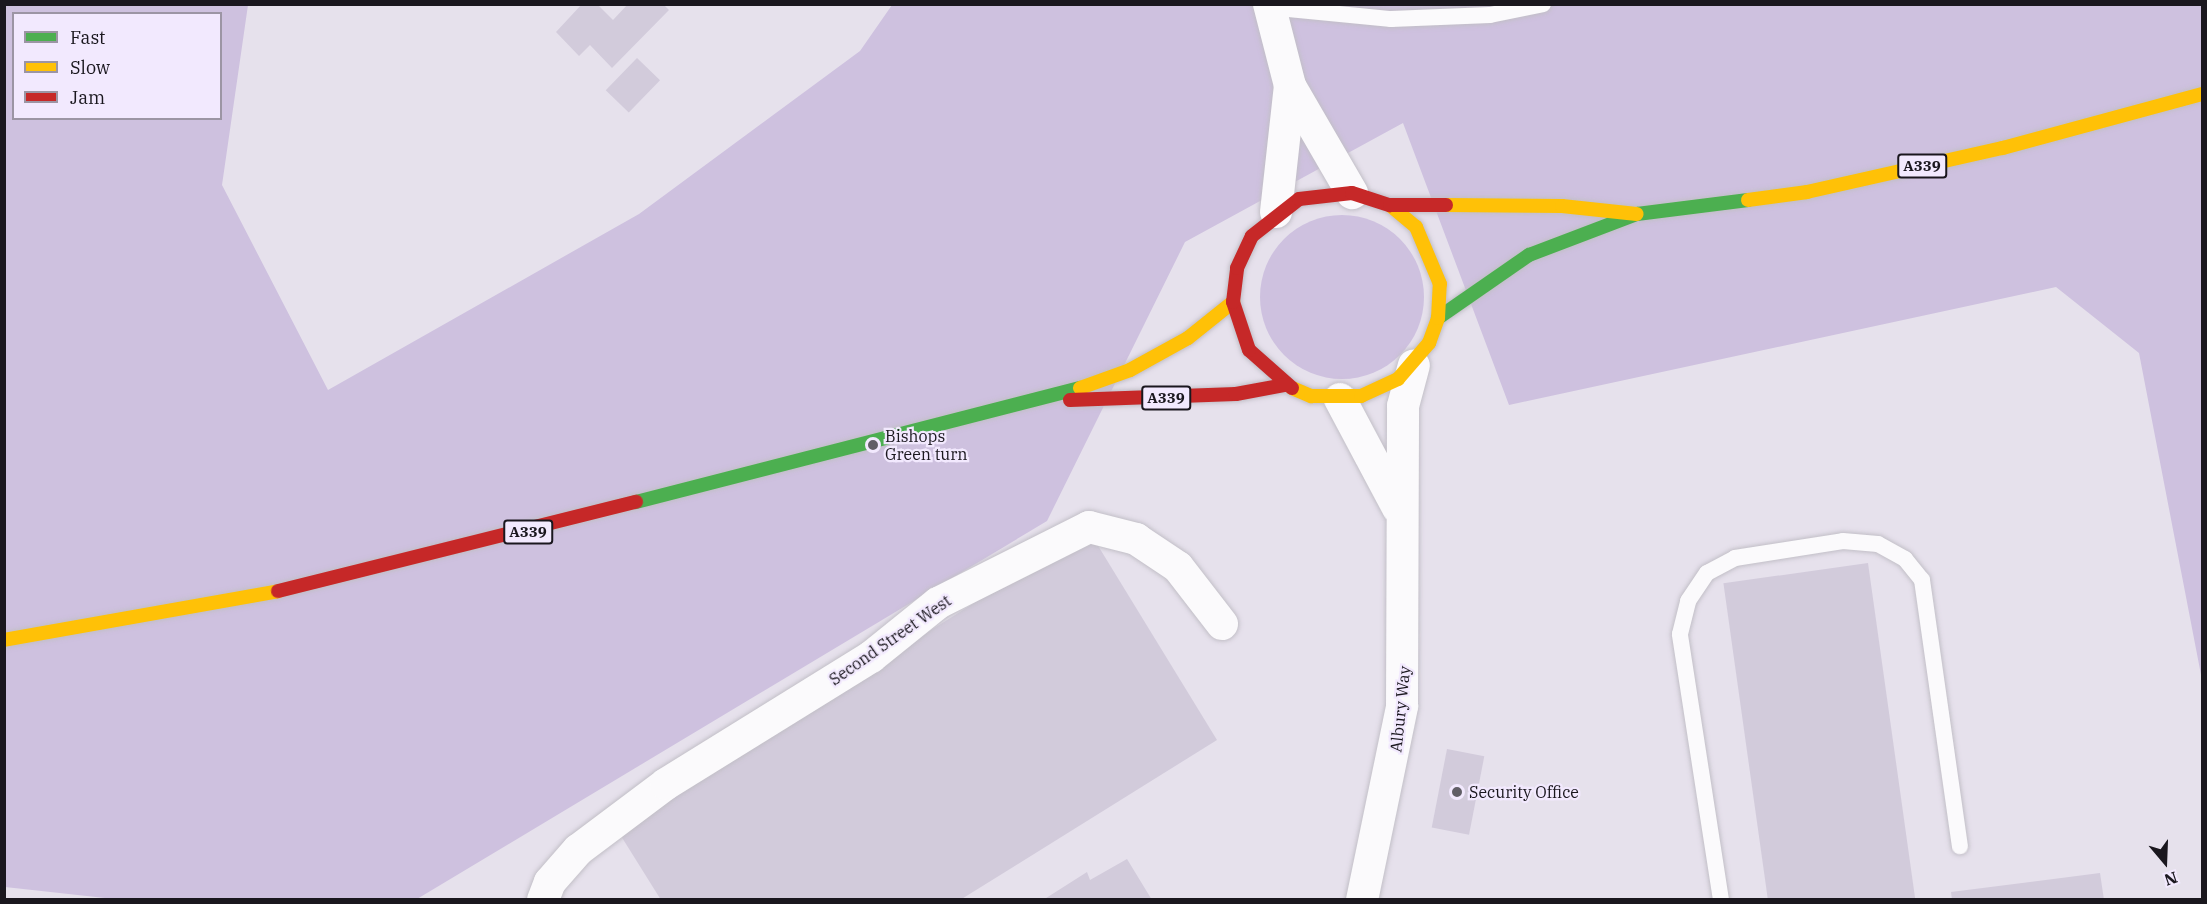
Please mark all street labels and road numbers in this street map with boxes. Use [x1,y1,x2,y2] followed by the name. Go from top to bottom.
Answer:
[1896,154,1948,178] road number: A339
[1140,386,1192,410] road number: A339
[502,520,554,544] road number: A339
[825,591,955,689] street label: Second Street West
[1386,665,1414,753] street label: Albury Way

